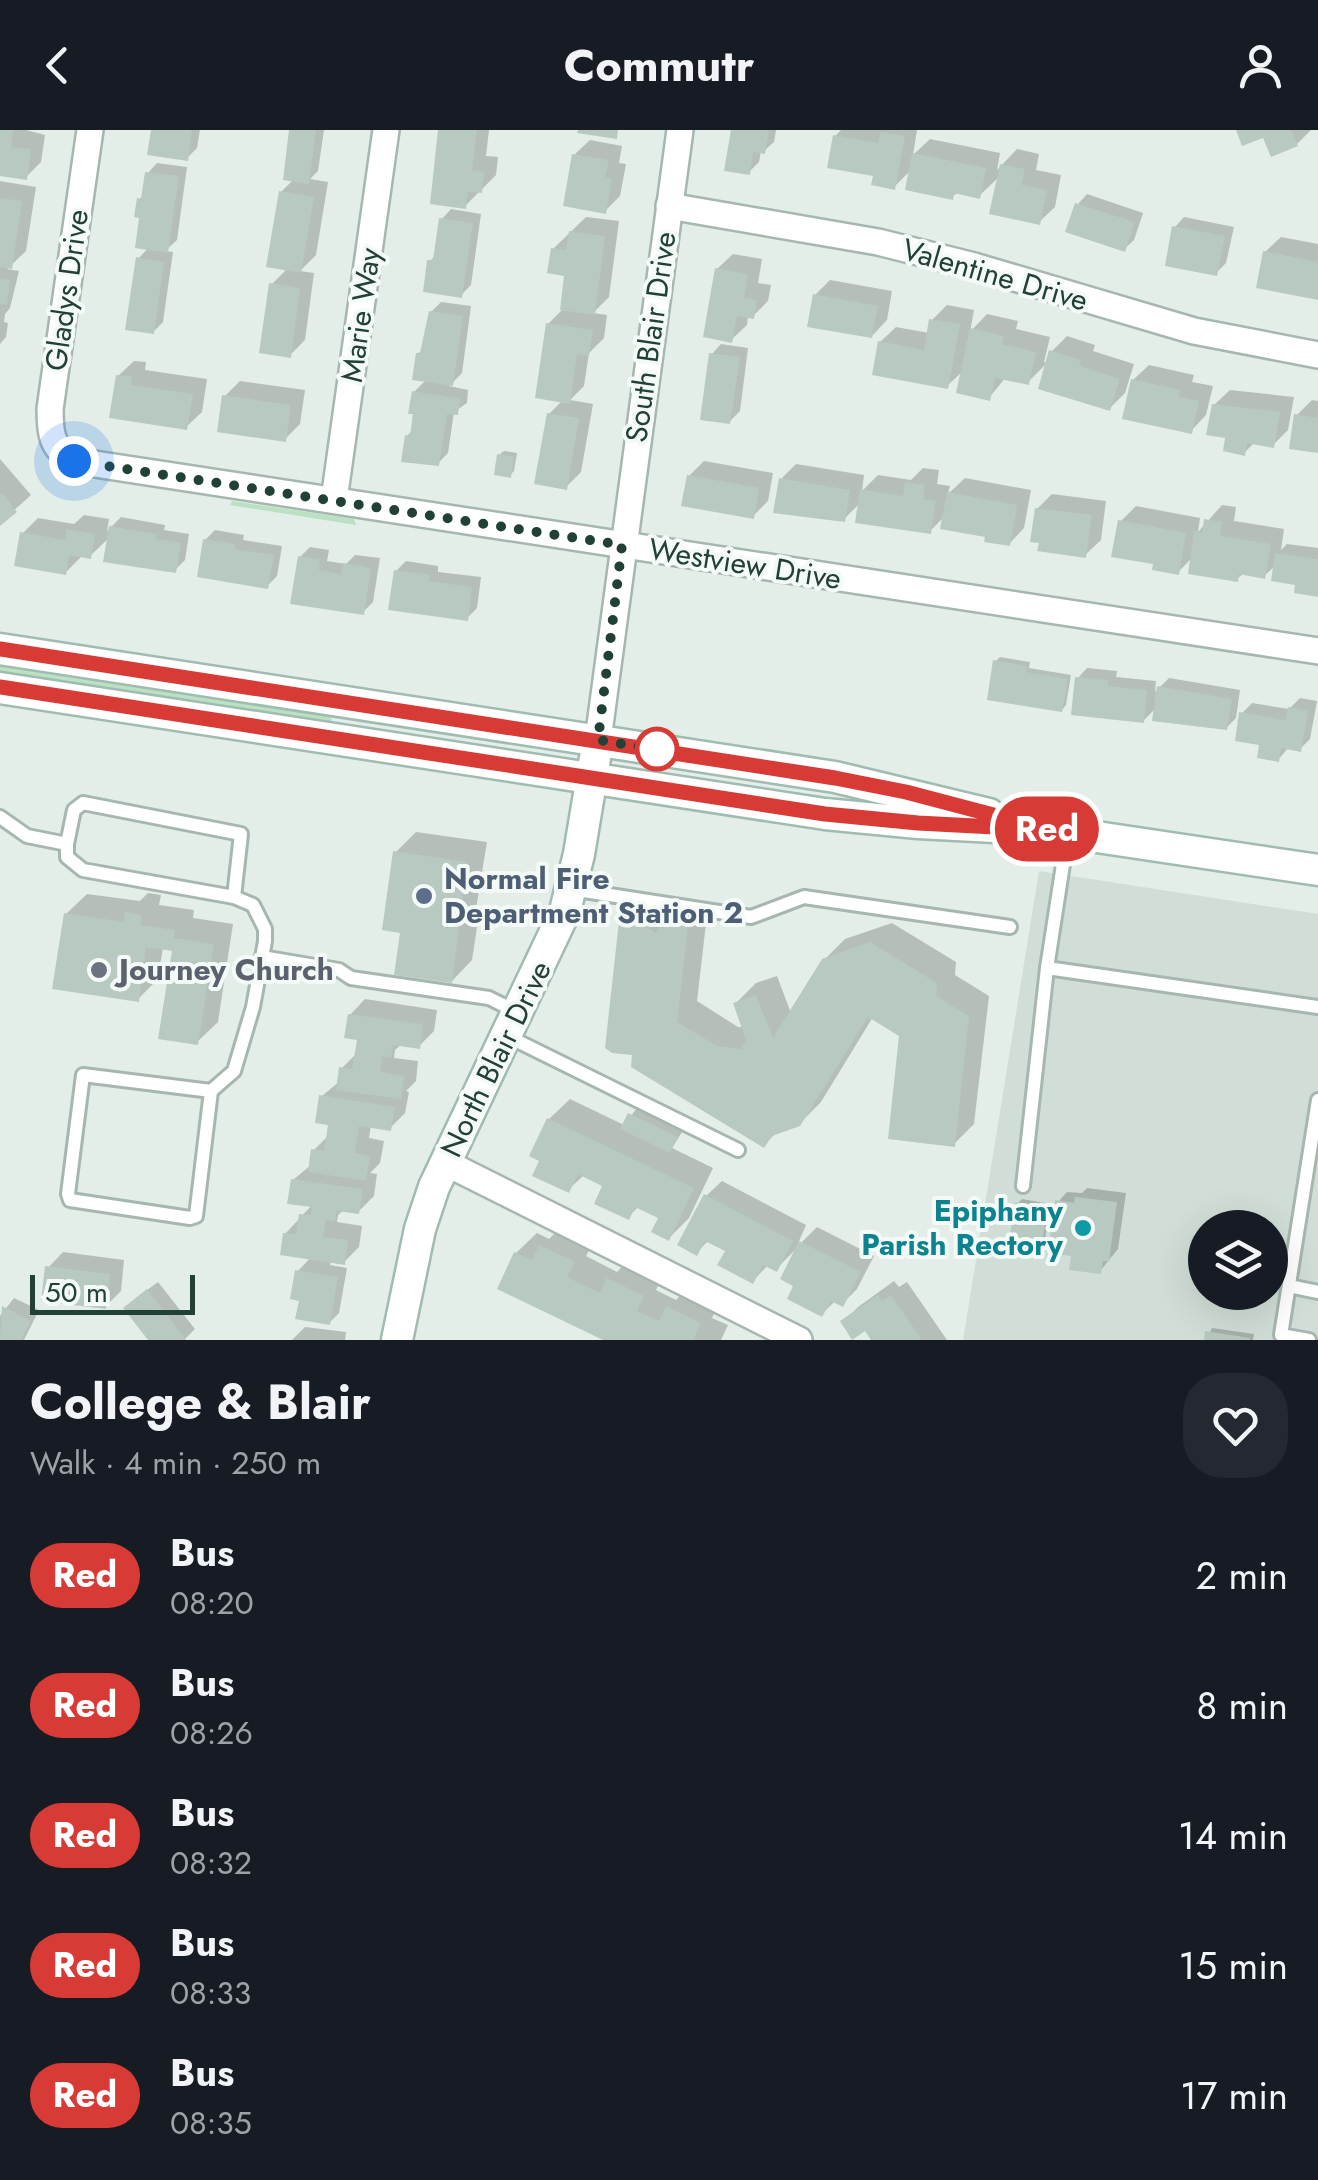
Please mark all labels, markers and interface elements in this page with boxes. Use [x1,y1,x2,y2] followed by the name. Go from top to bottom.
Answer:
[564,33,754,98] text: Commutr
[30,38,85,93] icon: back
[1233,38,1288,93] icon: person
[34,206,99,373] street label: Gladys Drive
[897,227,1093,322] street label: Valentine Drive
[614,229,687,445] street label: South Blair Drive
[330,244,391,385] street label: Marie Way
[49,436,99,486] your location
[646,527,844,600] street label: Westview Drive
[636,728,678,770] unlabelled marker
[990,796,1104,862] line badge: Red
[1015,804,1079,854] text: Red
[444,857,743,934] place label: Normal Fire Department Station 2
[413,885,435,907] marker: Normal Fire Department Station 2
[114,948,334,991] place label: Journey Church
[429,953,562,1164] street label: North Blair Drive
[88,959,110,981] marker: Journey Church
[861,1189,1063,1266] place label: Epiphany Parish Rectory
[1188,1210,1288,1310] map controls
[1188,1210,1288,1310] button: layers
[1072,1217,1094,1239] marker: Epiphany Parish Rectory
[30,1270,195,1314] scale bar
[45,1272,108,1313] text: 50 m
[30,1368,371,1437] text: College & Blair
[1183,1373,1288,1478] button: heart
[30,1440,321,1486] text: Walk · 4 min · 250 m
[170,1525,234,1580] text: Bus
[1196,1548,1288,1603] text: 2 min
[53,1550,117,1600] text: Red
[170,1580,254,1626] text: 08:20
[170,1655,234,1710] text: Bus
[1196,1678,1288,1733] text: 8 min
[53,1680,117,1730] text: Red
[170,1710,253,1756] text: 08:26
[170,1785,234,1840] text: Bus
[1178,1808,1288,1863] text: 14 min
[53,1810,117,1860] text: Red
[170,1840,252,1886] text: 08:32
[170,1915,234,1970] text: Bus
[1179,1938,1288,1993] text: 15 min
[53,1940,117,1990] text: Red
[170,1970,251,2016] text: 08:33
[170,2045,234,2100] text: Bus
[1180,2068,1288,2123] text: 17 min
[53,2070,117,2120] text: Red
[170,2100,252,2146] text: 08:35

